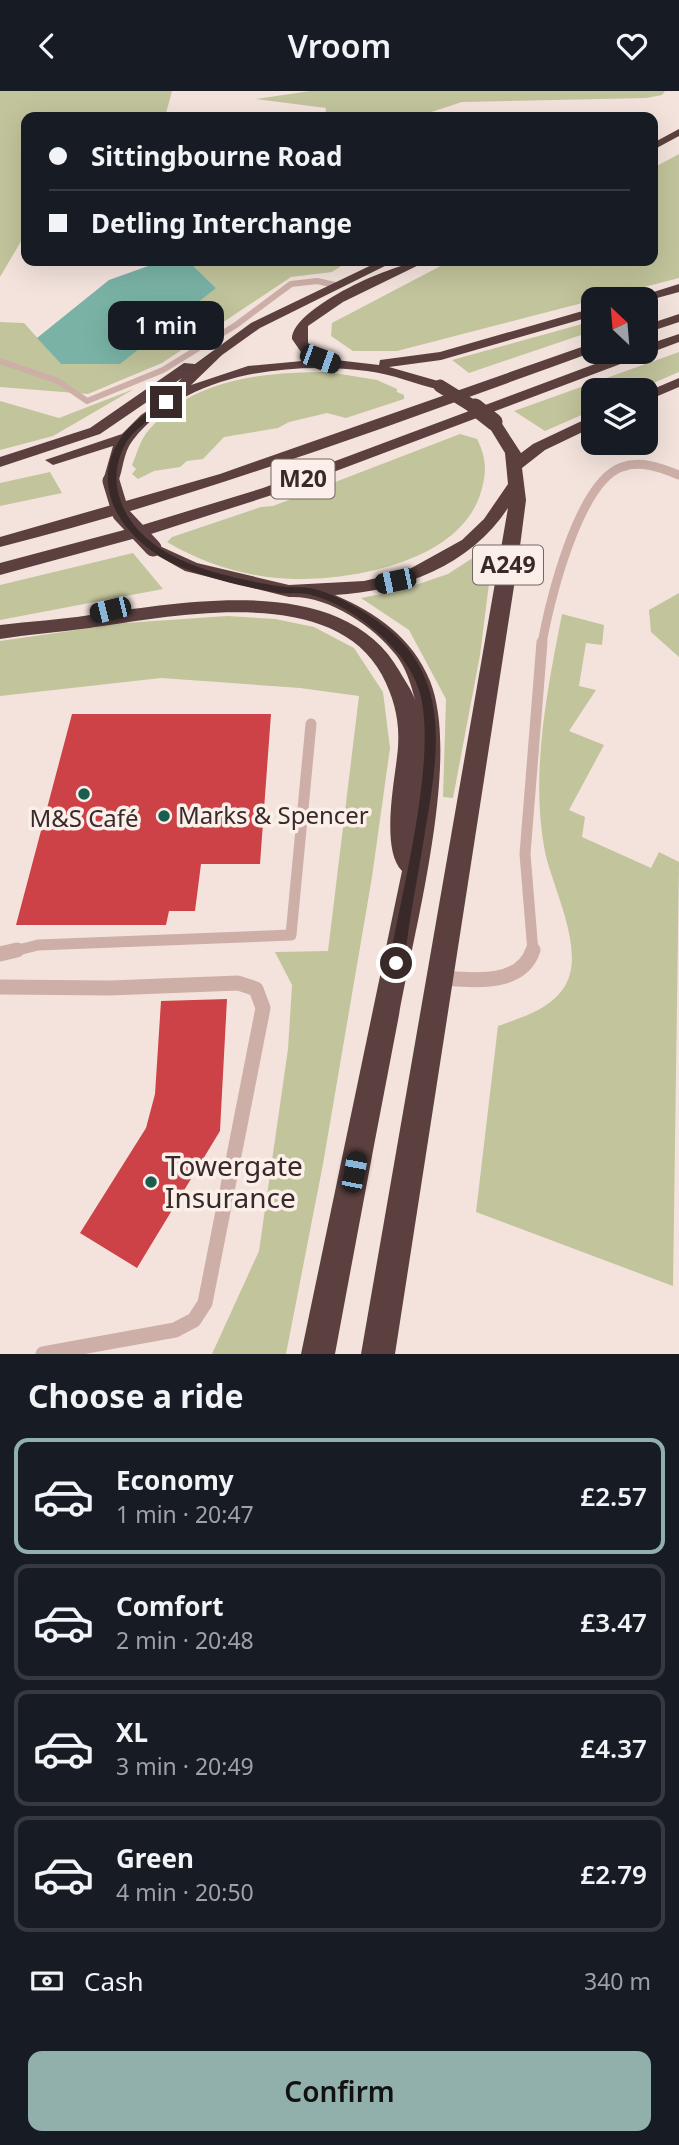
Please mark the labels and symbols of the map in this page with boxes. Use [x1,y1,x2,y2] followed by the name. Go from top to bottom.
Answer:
[581,287,658,364] north arrow
[108,301,224,349] callout: 1 min
[297,342,344,376] car
[150,386,182,418] route end
[272,459,334,499] road number: M20
[473,545,543,585] road number: A249
[373,566,418,596] car
[88,595,133,625] car
[76,786,92,802] marker: M&S Café
[178,798,369,831] place label: Marks & Spencer
[29,801,139,834] place label: M&S Café
[156,808,172,824] marker: Marks & Spencer
[380,947,412,979] route start
[165,1146,303,1216] place label: Towergate Insurance
[340,1149,369,1195] car
[143,1174,159,1190] marker: Towergate Insurance

